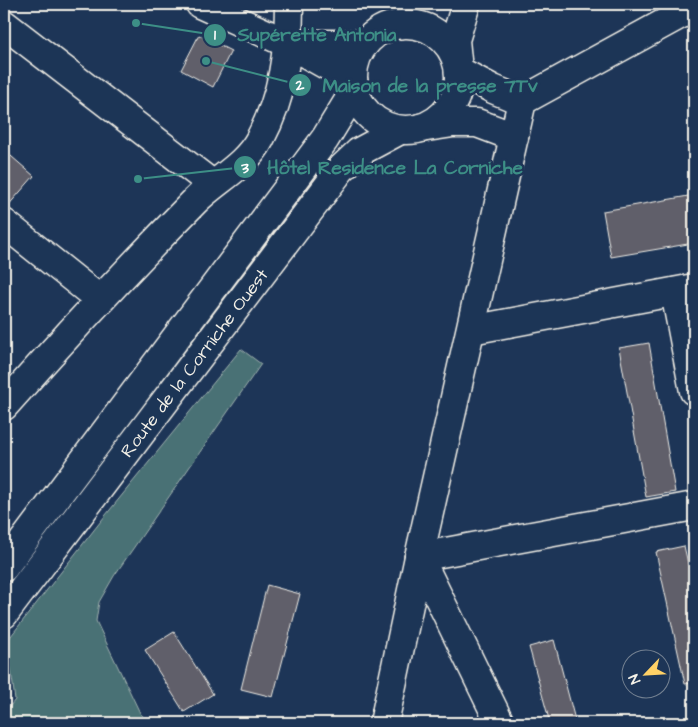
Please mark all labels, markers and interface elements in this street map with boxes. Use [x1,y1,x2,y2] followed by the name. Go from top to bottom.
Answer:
[203,18,407,52] callout: Supérette Antonia
[237,22,397,49] text: Supérette Antonia
[214,25,216,46] text: 1
[288,68,548,102] callout: Maison de la presse 7Tv
[322,73,538,100] text: Maison de la presse 7Tv
[295,75,305,96] text: 2
[232,150,533,184] callout: Hôtel Residence La Corniche
[267,155,523,182] text: Hôtel Residence La Corniche
[240,158,249,179] text: 3
[115,263,275,463] street label: Route de la Corniche Ouest
[620,650,670,700] north arrow
[624,671,646,687] text: N

